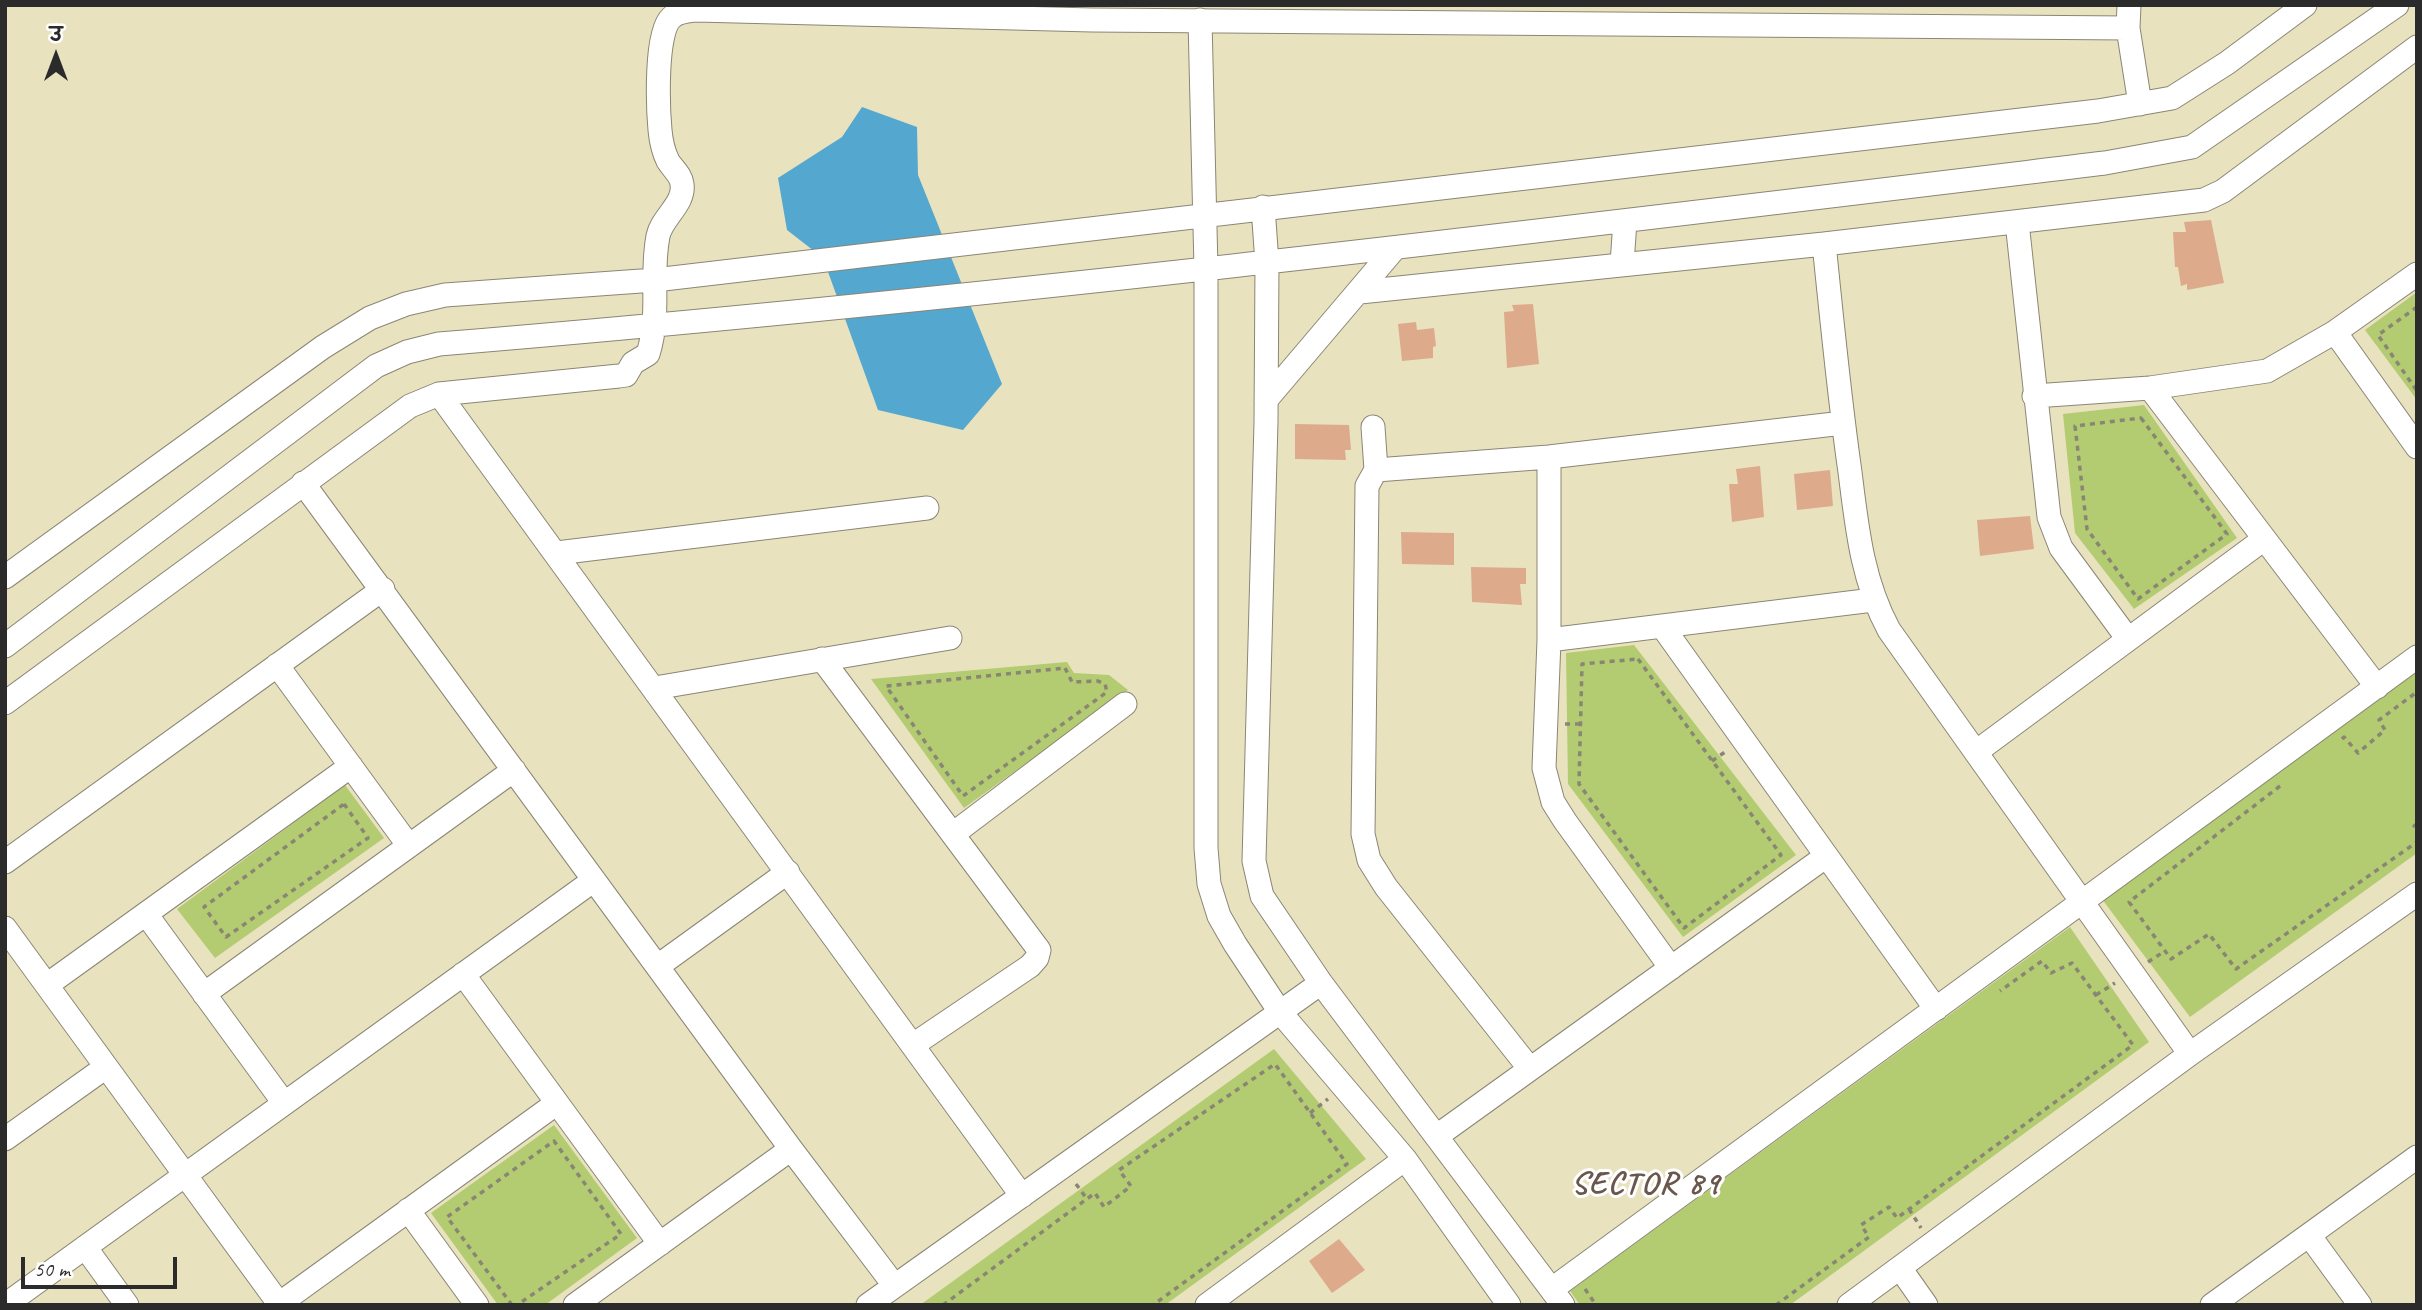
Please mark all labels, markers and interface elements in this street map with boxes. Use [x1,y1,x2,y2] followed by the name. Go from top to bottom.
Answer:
[21,21,91,91] north arrow
[50,23,62,47] text: उ
[1572,1166,1720,1204] district label: SECTOR 89
[24,1244,180,1288] scale bar
[34,1256,70,1282] text: 50 m

